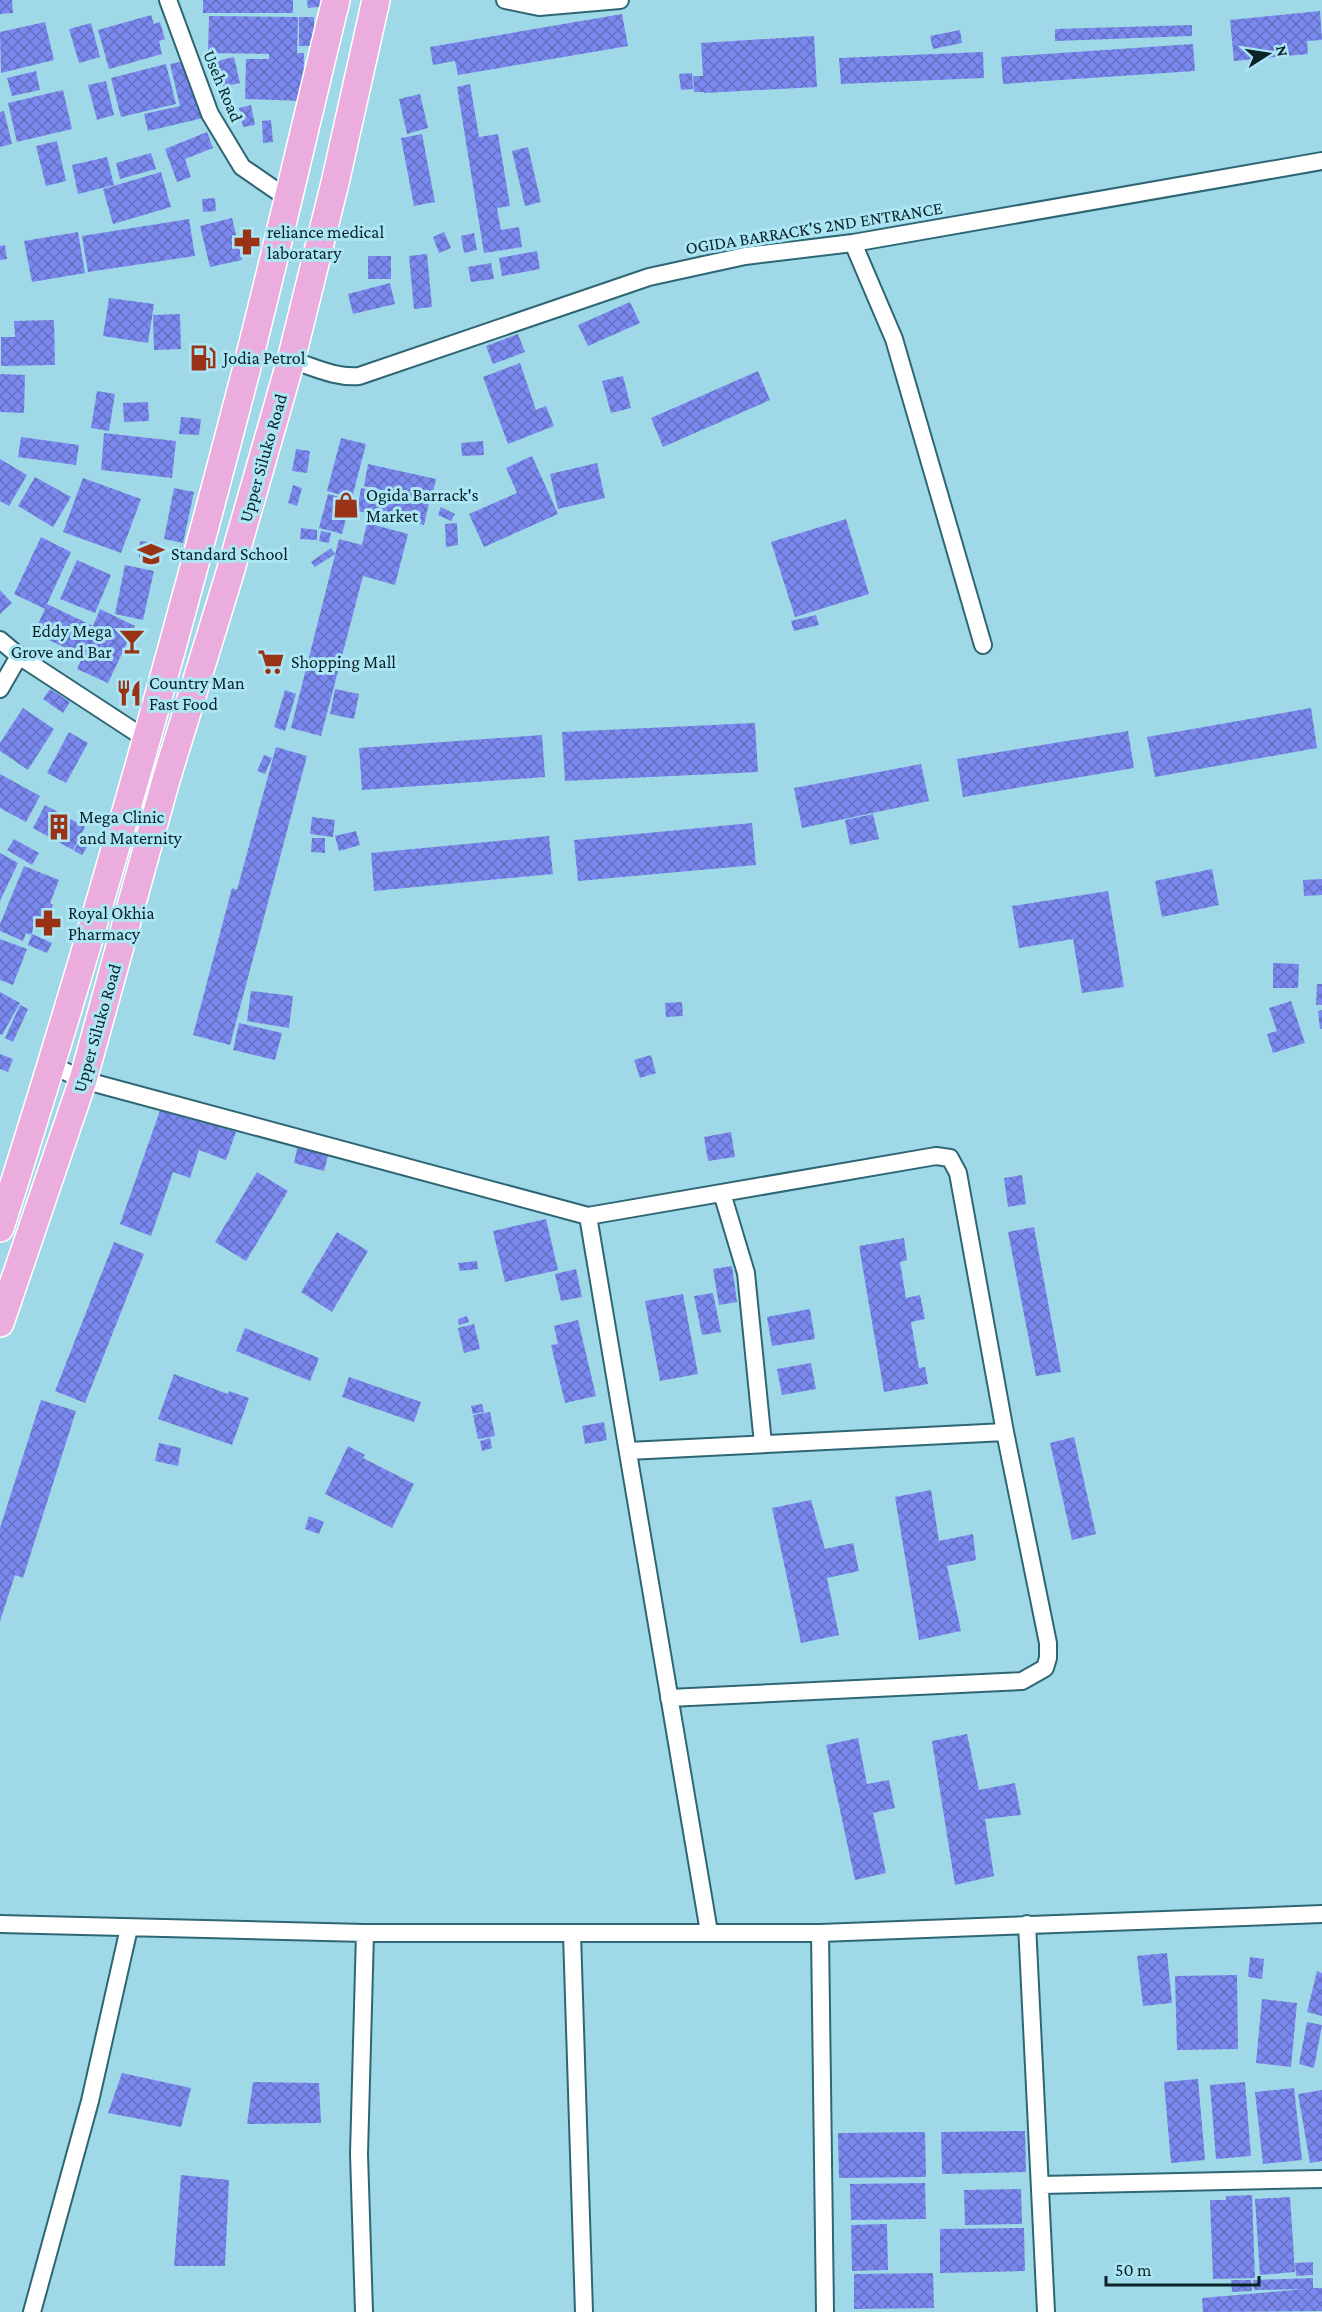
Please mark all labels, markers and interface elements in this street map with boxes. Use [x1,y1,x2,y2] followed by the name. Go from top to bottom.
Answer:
[1238,24,1298,84] north arrow
[1273,44,1292,58] text: N
[199,47,247,125] street label: Useh Road
[684,198,944,258] street label: OGIDA BARRACK'S 2ND ENTRANCE
[267,222,384,263] place label: reliance medical laboratary
[232,227,262,257] pharmacy icon: reliance medical laboratary
[188,343,218,373] fuel station icon: Jodia Petrol
[221,348,306,368] place label: Jodia Petrol
[235,391,291,525] street label: Upper Siluko Road
[366,485,479,526] place label: Ogida Barrack's Market
[331,490,361,520] shop icon: Ogida Barrack's Market
[136,539,166,569] school or university icon: Standard School
[171,544,288,564] place label: Standard School
[11,621,113,662] place label: Eddy Mega Grove and Bar
[117,626,147,656] bar icon: Eddy Mega Grove and Bar
[256,647,286,677] supermarket icon: Shopping Mall
[291,652,396,672] place label: Shopping Mall
[149,673,245,714] place label: Country Man Fast Food
[114,678,144,708] restaurant icon: Country Man Fast Food
[79,807,182,848] place label: Mega Clinic and Maternity
[44,812,74,842] building icon: Mega Clinic and Maternity
[68,903,155,944] place label: Royal Okhia Pharmacy
[33,908,63,938] pharmacy icon: Royal Okhia Pharmacy
[69,961,125,1095] street label: Upper Siluko Road
[1106,2249,1259,2287] scale bar
[1115,2260,1152,2280] text: 50 m

